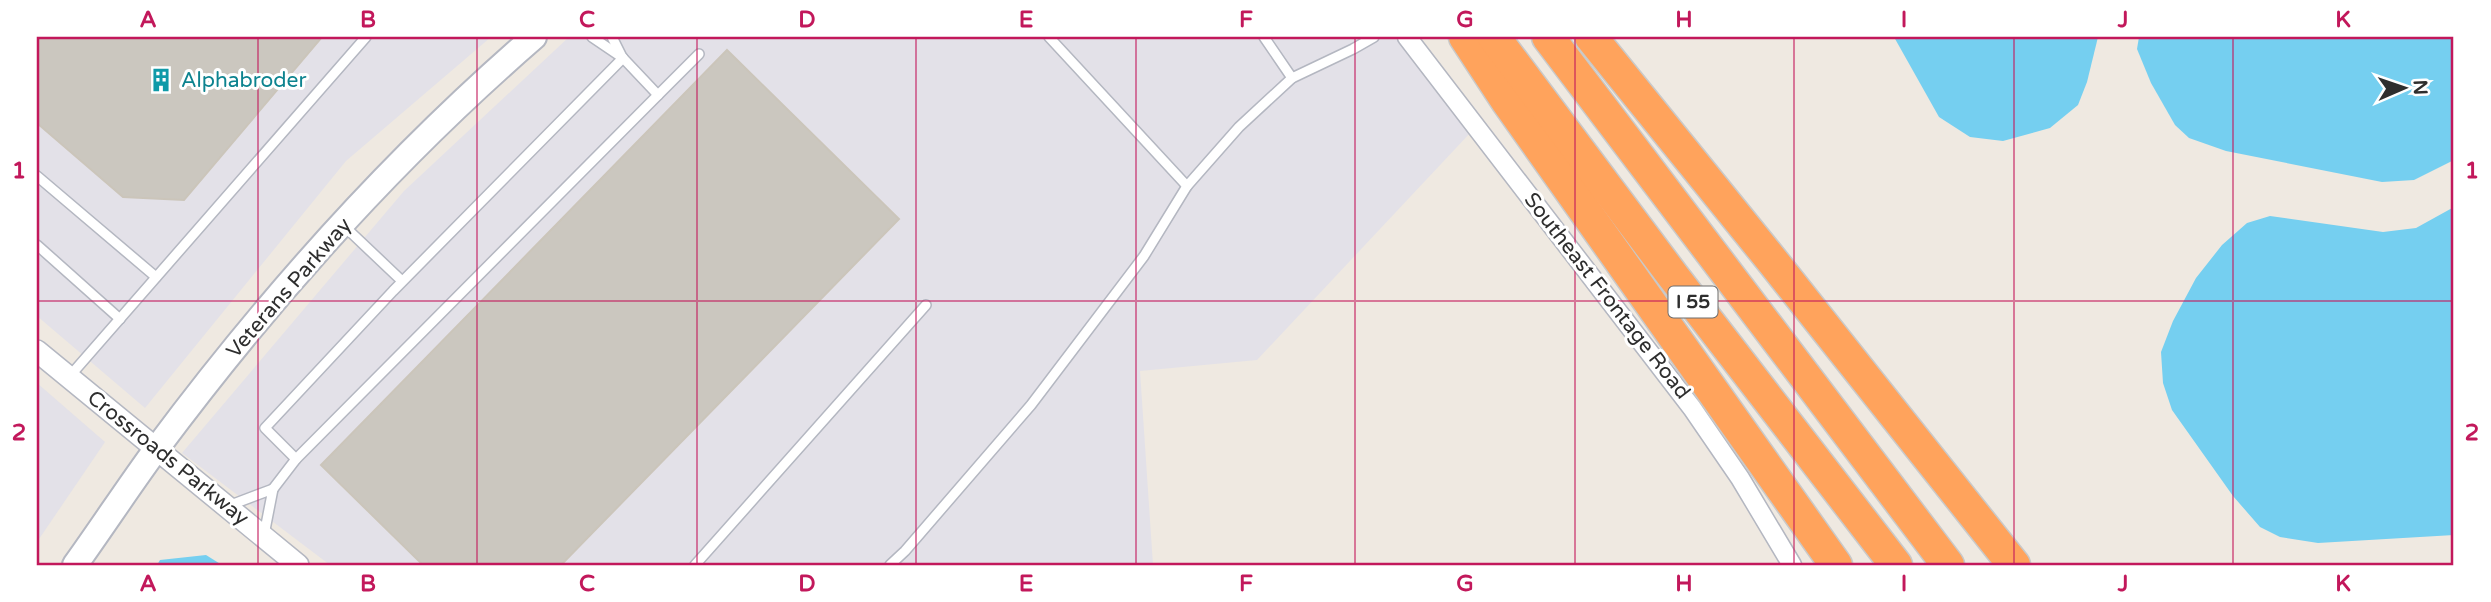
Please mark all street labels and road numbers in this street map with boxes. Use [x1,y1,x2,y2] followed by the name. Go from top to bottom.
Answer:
[1519,188,1695,404] street label: Southeast Frontage Road
[221,213,357,363] street label: Veterans Parkway
[1668,286,1718,318] road number: I 55
[82,385,254,531] street label: Crossroads Parkway

